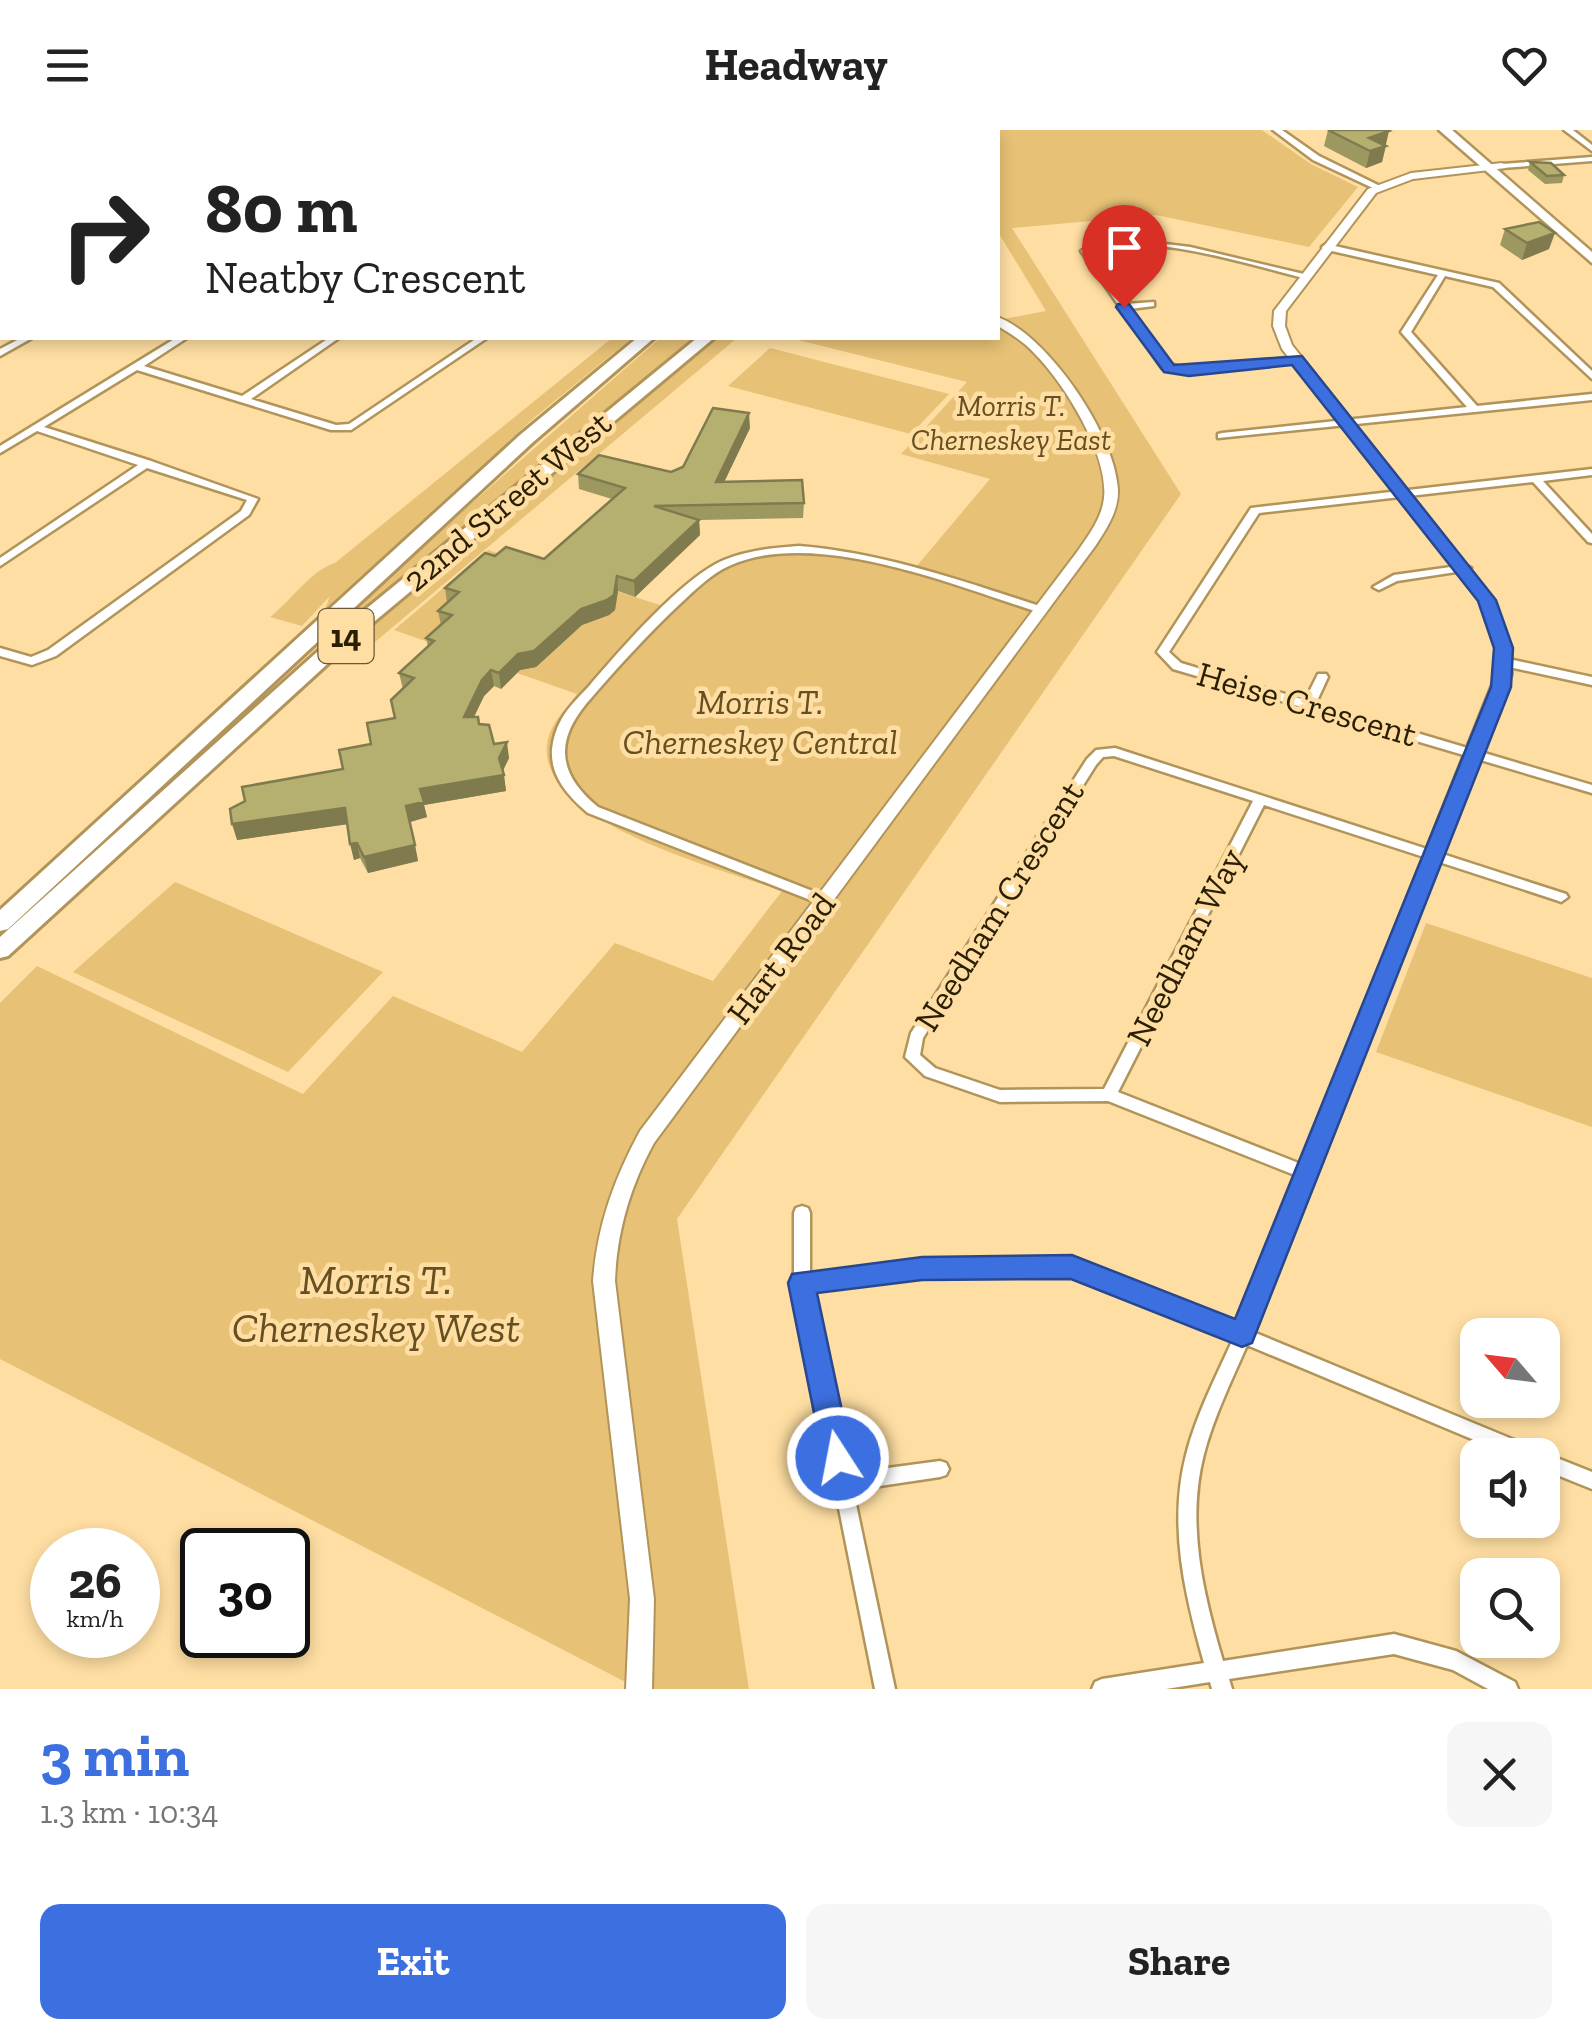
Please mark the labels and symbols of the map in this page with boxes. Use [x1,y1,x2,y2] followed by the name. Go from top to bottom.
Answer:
[1082,205,1167,308] pin
[911,388,1111,458] park label: Morris T. Cherneskey East
[395,402,619,600] street label: 22nd Street West
[318,609,374,663] road number: 14
[1192,653,1422,755] street label: Heise Crescent
[623,681,898,763] park label: Morris T. Cherneskey Central
[905,773,1093,1039] street label: Needham Crescent
[1117,841,1253,1053] street label: Needham Way
[718,884,844,1032] street label: Hart Road
[232,1254,520,1353] park label: Morris T. Cherneskey West
[1460,1318,1560,1418] north arrow
[786,1406,890,1510] position arrow
[180,1528,310,1658] speed limit sign: 30

